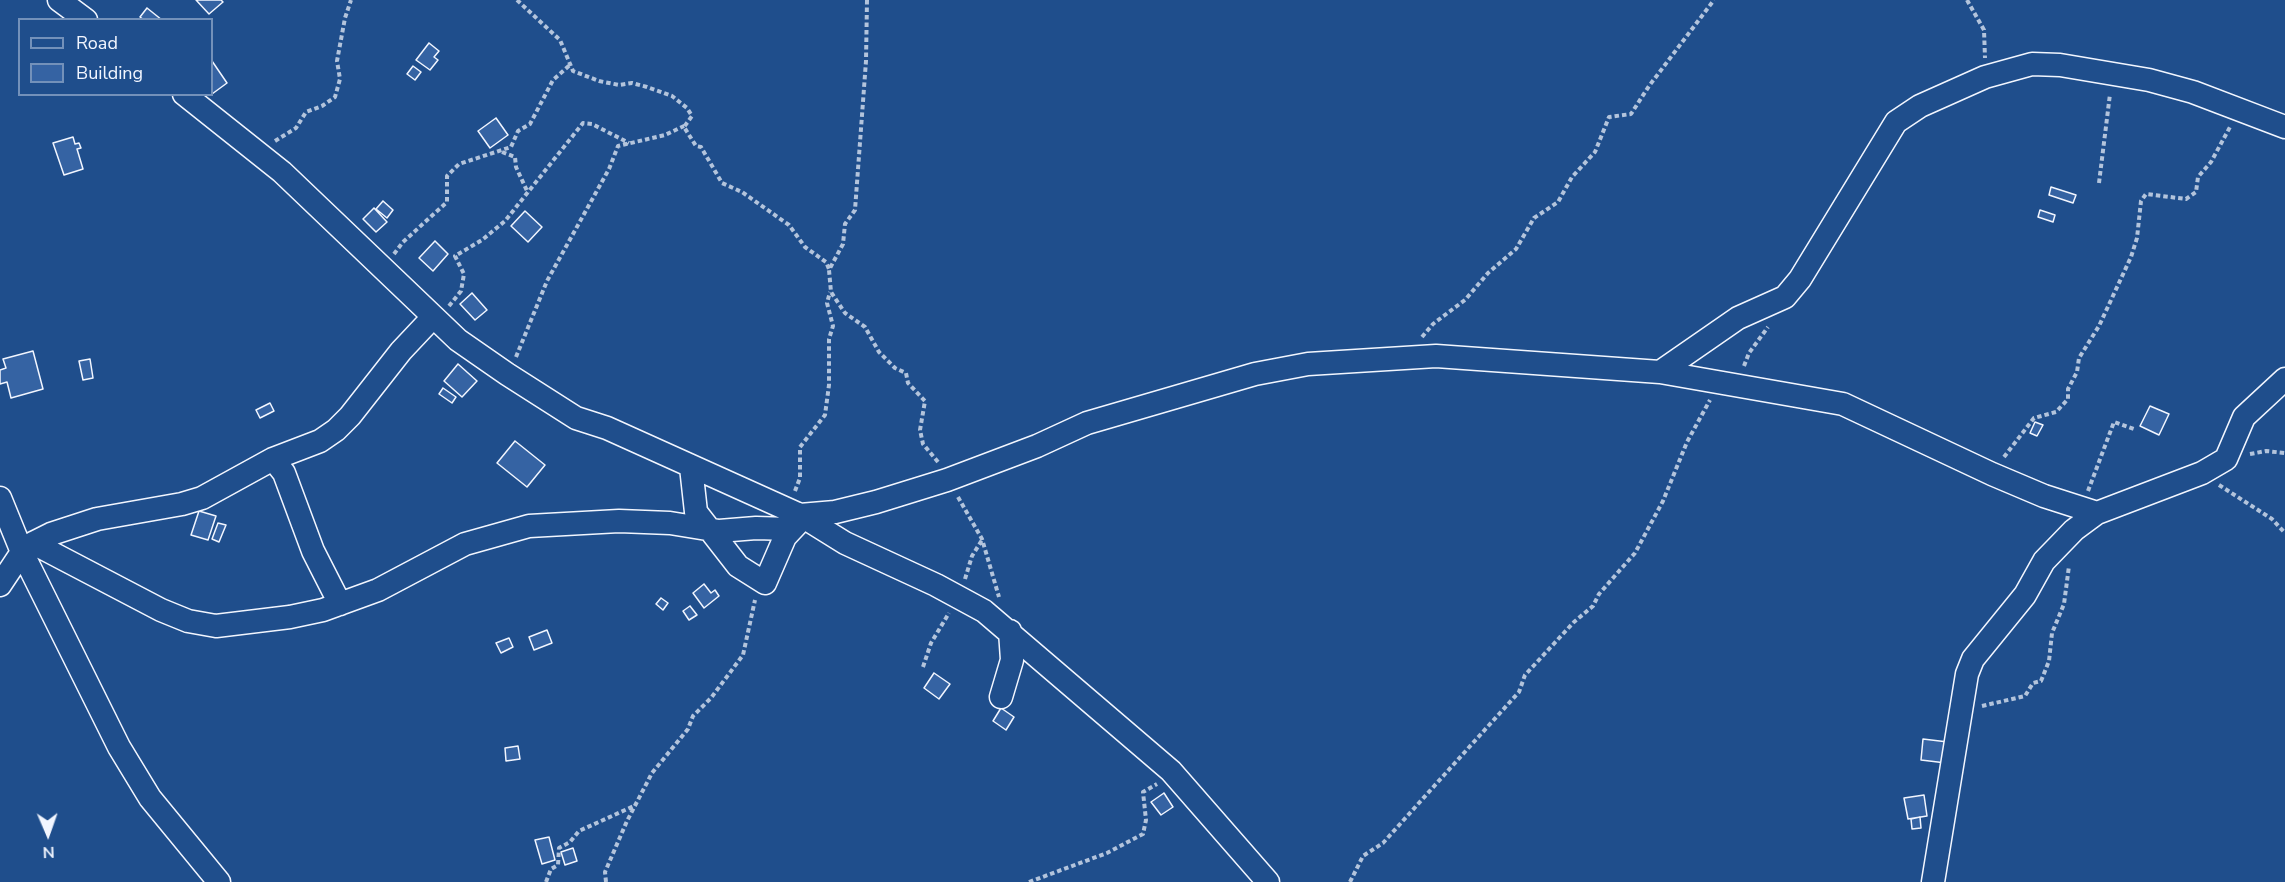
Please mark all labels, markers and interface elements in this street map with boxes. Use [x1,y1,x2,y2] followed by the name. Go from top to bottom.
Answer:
[18,18,213,96] legend
[76,31,118,55] text: Road
[76,61,143,85] text: Building
[18,804,78,864] north arrow
[42,841,55,863] text: N

